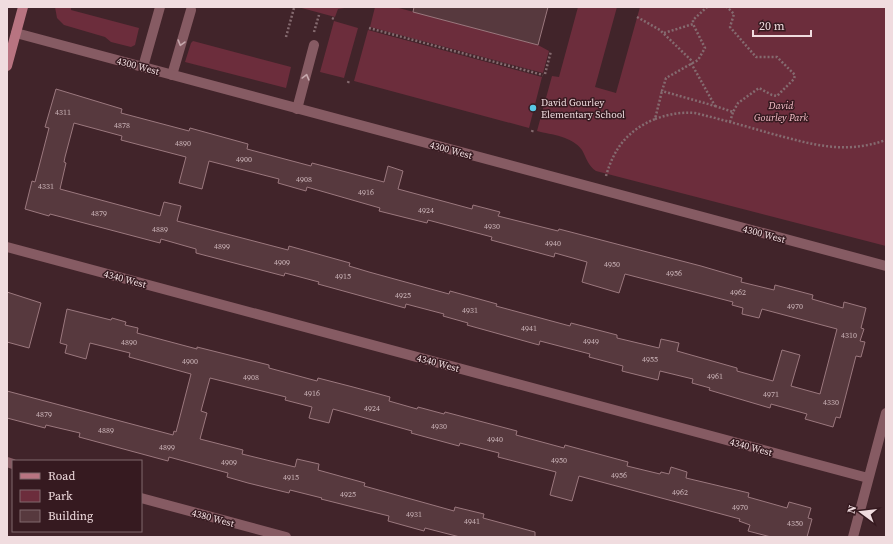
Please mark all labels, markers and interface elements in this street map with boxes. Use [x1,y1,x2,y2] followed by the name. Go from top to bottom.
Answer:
[753,12,811,38] scale bar
[759,18,785,34] text: 20 m
[177,39,186,46] one-way arrow
[115,54,161,78] street label: 4300 West
[301,74,309,80] one-way arrow
[541,96,625,121] place label: David Gourley Elementary School
[754,99,808,124] park label: David Gourley Park
[528,103,538,113] marker: David Gourley Elementary School
[55,107,71,118] house number: 4311
[114,120,130,131] house number: 4878
[175,138,191,149] house number: 4890
[428,138,474,162] street label: 4300 West
[236,154,252,165] house number: 4900
[296,174,312,185] house number: 4908
[38,181,54,192] house number: 4331
[358,187,374,198] house number: 4916
[418,205,434,216] house number: 4924
[91,208,107,219] house number: 4879
[484,221,500,232] house number: 4930
[741,222,787,246] street label: 4300 West
[152,224,168,235] house number: 4889
[545,238,561,249] house number: 4940
[214,241,230,252] house number: 4899
[274,257,290,268] house number: 4909
[604,259,620,270] house number: 4950
[102,267,148,291] street label: 4340 West
[666,268,682,279] house number: 4956
[335,271,351,282] house number: 4915
[730,287,746,298] house number: 4962
[395,290,411,301] house number: 4925
[787,301,803,312] house number: 4970
[462,305,478,316] house number: 4931
[521,323,537,334] house number: 4941
[841,330,857,341] house number: 4310
[583,336,599,347] house number: 4949
[121,337,137,348] house number: 4890
[415,351,461,375] street label: 4340 West
[642,354,658,365] house number: 4955
[182,356,198,367] house number: 4900
[707,371,723,382] house number: 4961
[243,372,259,383] house number: 4908
[304,388,320,399] house number: 4916
[763,389,779,400] house number: 4971
[823,397,839,408] house number: 4330
[364,403,380,414] house number: 4924
[36,409,52,420] house number: 4879
[431,421,447,432] house number: 4930
[98,425,114,436] house number: 4889
[487,434,503,445] house number: 4940
[728,435,774,459] street label: 4340 West
[159,442,175,453] house number: 4899
[551,455,567,466] house number: 4950
[221,457,237,468] house number: 4909
[12,460,142,532] legend
[48,468,75,484] text: Road
[611,470,627,481] house number: 4956
[283,472,299,483] house number: 4915
[672,487,688,498] house number: 4962
[48,488,73,504] text: Park
[340,489,356,500] house number: 4925
[841,492,881,532] north arrow
[732,502,748,513] house number: 4970
[844,504,860,515] text: N
[190,506,236,530] street label: 4380 West
[48,508,93,524] text: Building
[406,509,422,520] house number: 4931
[464,516,480,527] house number: 4941
[787,518,803,529] house number: 4350

